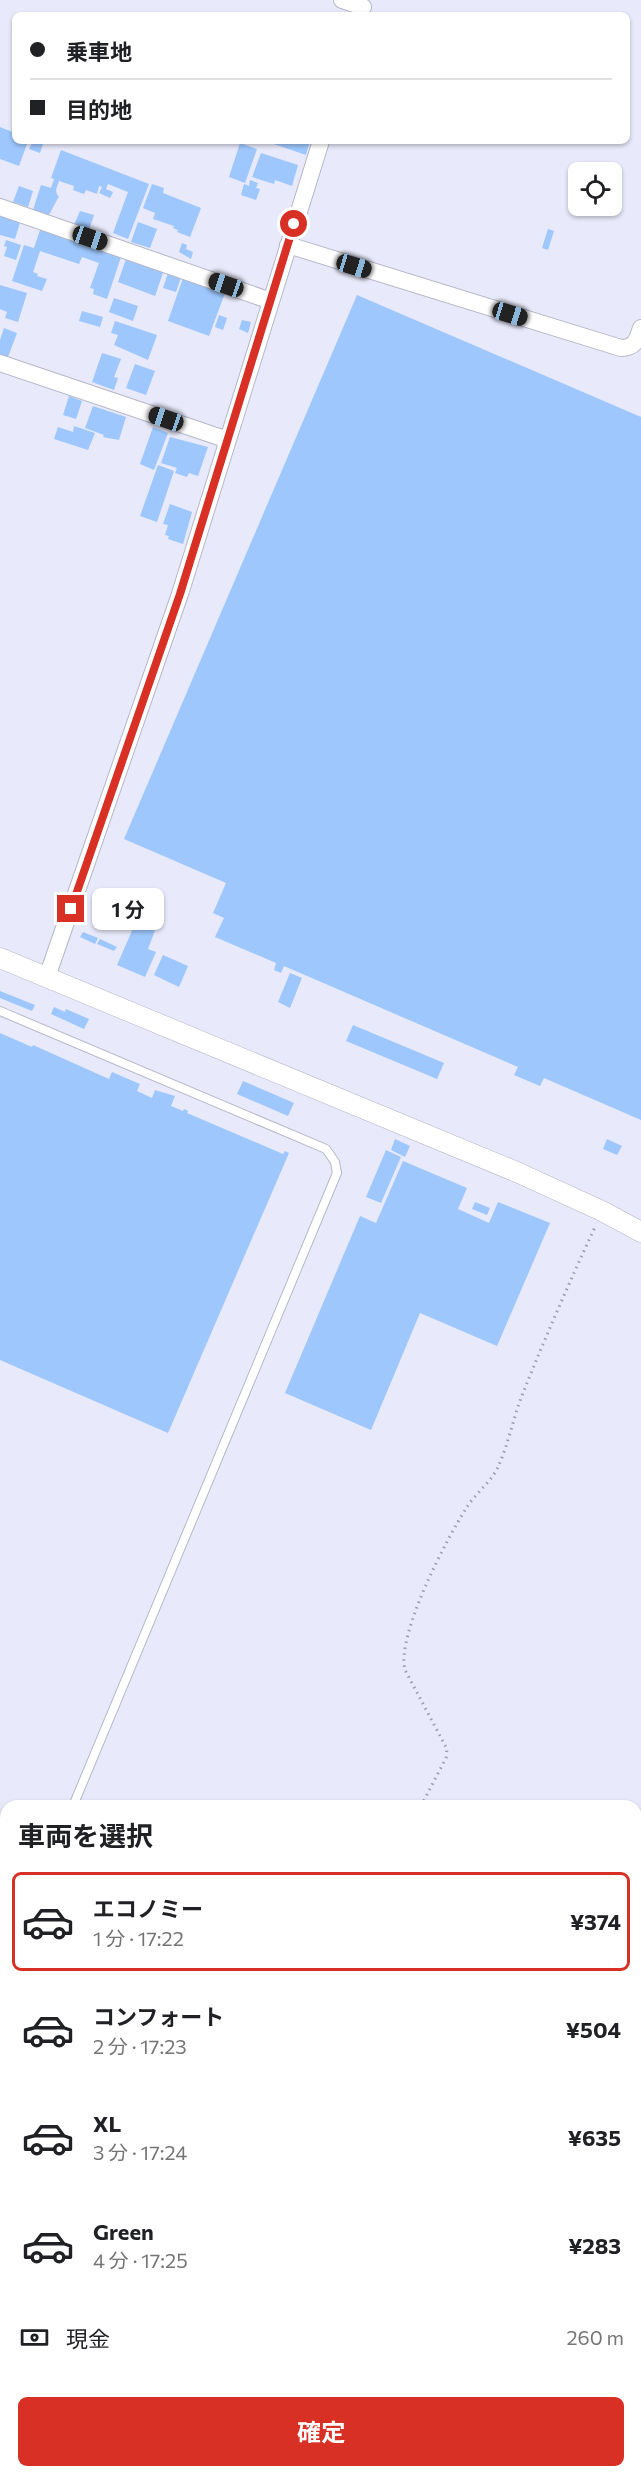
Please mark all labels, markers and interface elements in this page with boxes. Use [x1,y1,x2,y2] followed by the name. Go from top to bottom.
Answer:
[66,38,132,65] text: 乗車地
[66,96,132,123] text: 目的地
[568,162,622,216] map controls
[568,162,622,216] button: locate
[280,210,307,237] route start
[70,224,110,252] car
[334,252,374,280] car
[206,271,246,299] car
[490,300,530,328] car
[146,405,186,433] car
[92,888,164,930] callout: 1 分
[57,895,84,922] route end
[112,897,144,921] text: 1 分
[18,1819,153,1852] text: 車両を選択
[21,1895,75,1949] icon: car
[93,1895,203,1922] text: エコノミー
[570,1908,621,1935] text: ¥374
[93,1926,184,1950] text: 1 分 · 17:22
[21,2003,75,2057] icon: car
[93,2003,224,2030] text: コンフォート
[566,2016,621,2043] text: ¥504
[93,2034,187,2058] text: 2 分 · 17:23
[93,2110,121,2137] text: XL
[21,2111,75,2165] icon: car
[568,2124,621,2151] text: ¥635
[93,2140,187,2164] text: 3 分 · 17:24
[93,2218,154,2245] text: Green
[21,2219,75,2273] icon: car
[568,2232,621,2259] text: ¥283
[93,2248,188,2272] text: 4 分 · 17:25
[18,2321,51,2354] icon: cash
[66,2325,110,2352] text: 現金
[566,2325,624,2349] text: 260 m
[18,2397,624,2466] button: 確定

